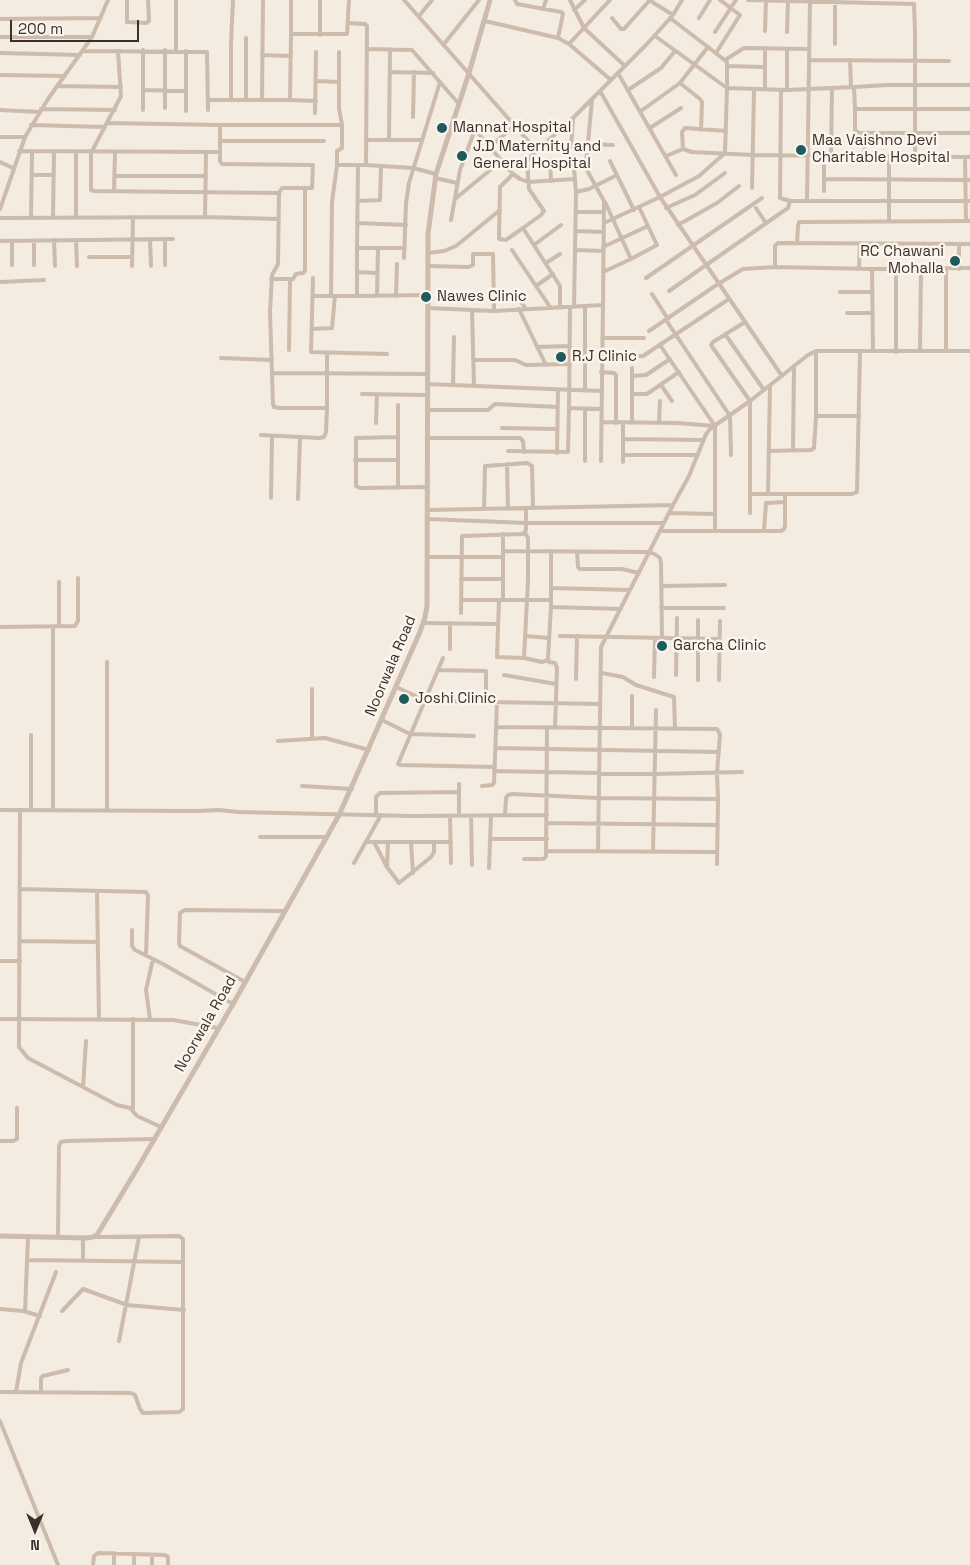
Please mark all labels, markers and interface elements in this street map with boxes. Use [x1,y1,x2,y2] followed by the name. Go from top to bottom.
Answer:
[12,10,141,42] scale bar
[18,19,63,38] text: 200 m
[453,119,571,137] place label: Mannat Hospital
[435,121,449,135] marker: Mannat Hospital
[812,132,950,167] place label: Maa Vaishno Devi Charitable Hospital
[473,138,601,173] place label: J.D Maternity and General Hospital
[794,143,808,157] marker: Maa Vaishno Devi Charitable Hospital
[455,149,469,163] marker: J.D Maternity and General Hospital
[860,243,944,278] place label: RC Chawani Mohalla
[948,254,962,268] marker: RC Chawani Mohalla
[437,288,527,306] place label: Nawes Clinic
[419,290,433,304] marker: Nawes Clinic
[572,348,637,366] place label: R.J Clinic
[554,350,568,364] marker: R.J Clinic
[362,613,420,719] street label: Noorwala Road
[673,637,766,655] place label: Garcha Clinic
[655,639,669,653] marker: Garcha Clinic
[415,690,496,708] place label: Joshi Clinic
[397,692,411,706] marker: Joshi Clinic
[171,973,241,1075] street label: Noorwala Road
[10,1505,60,1555] north arrow
[30,1536,40,1554] text: N

